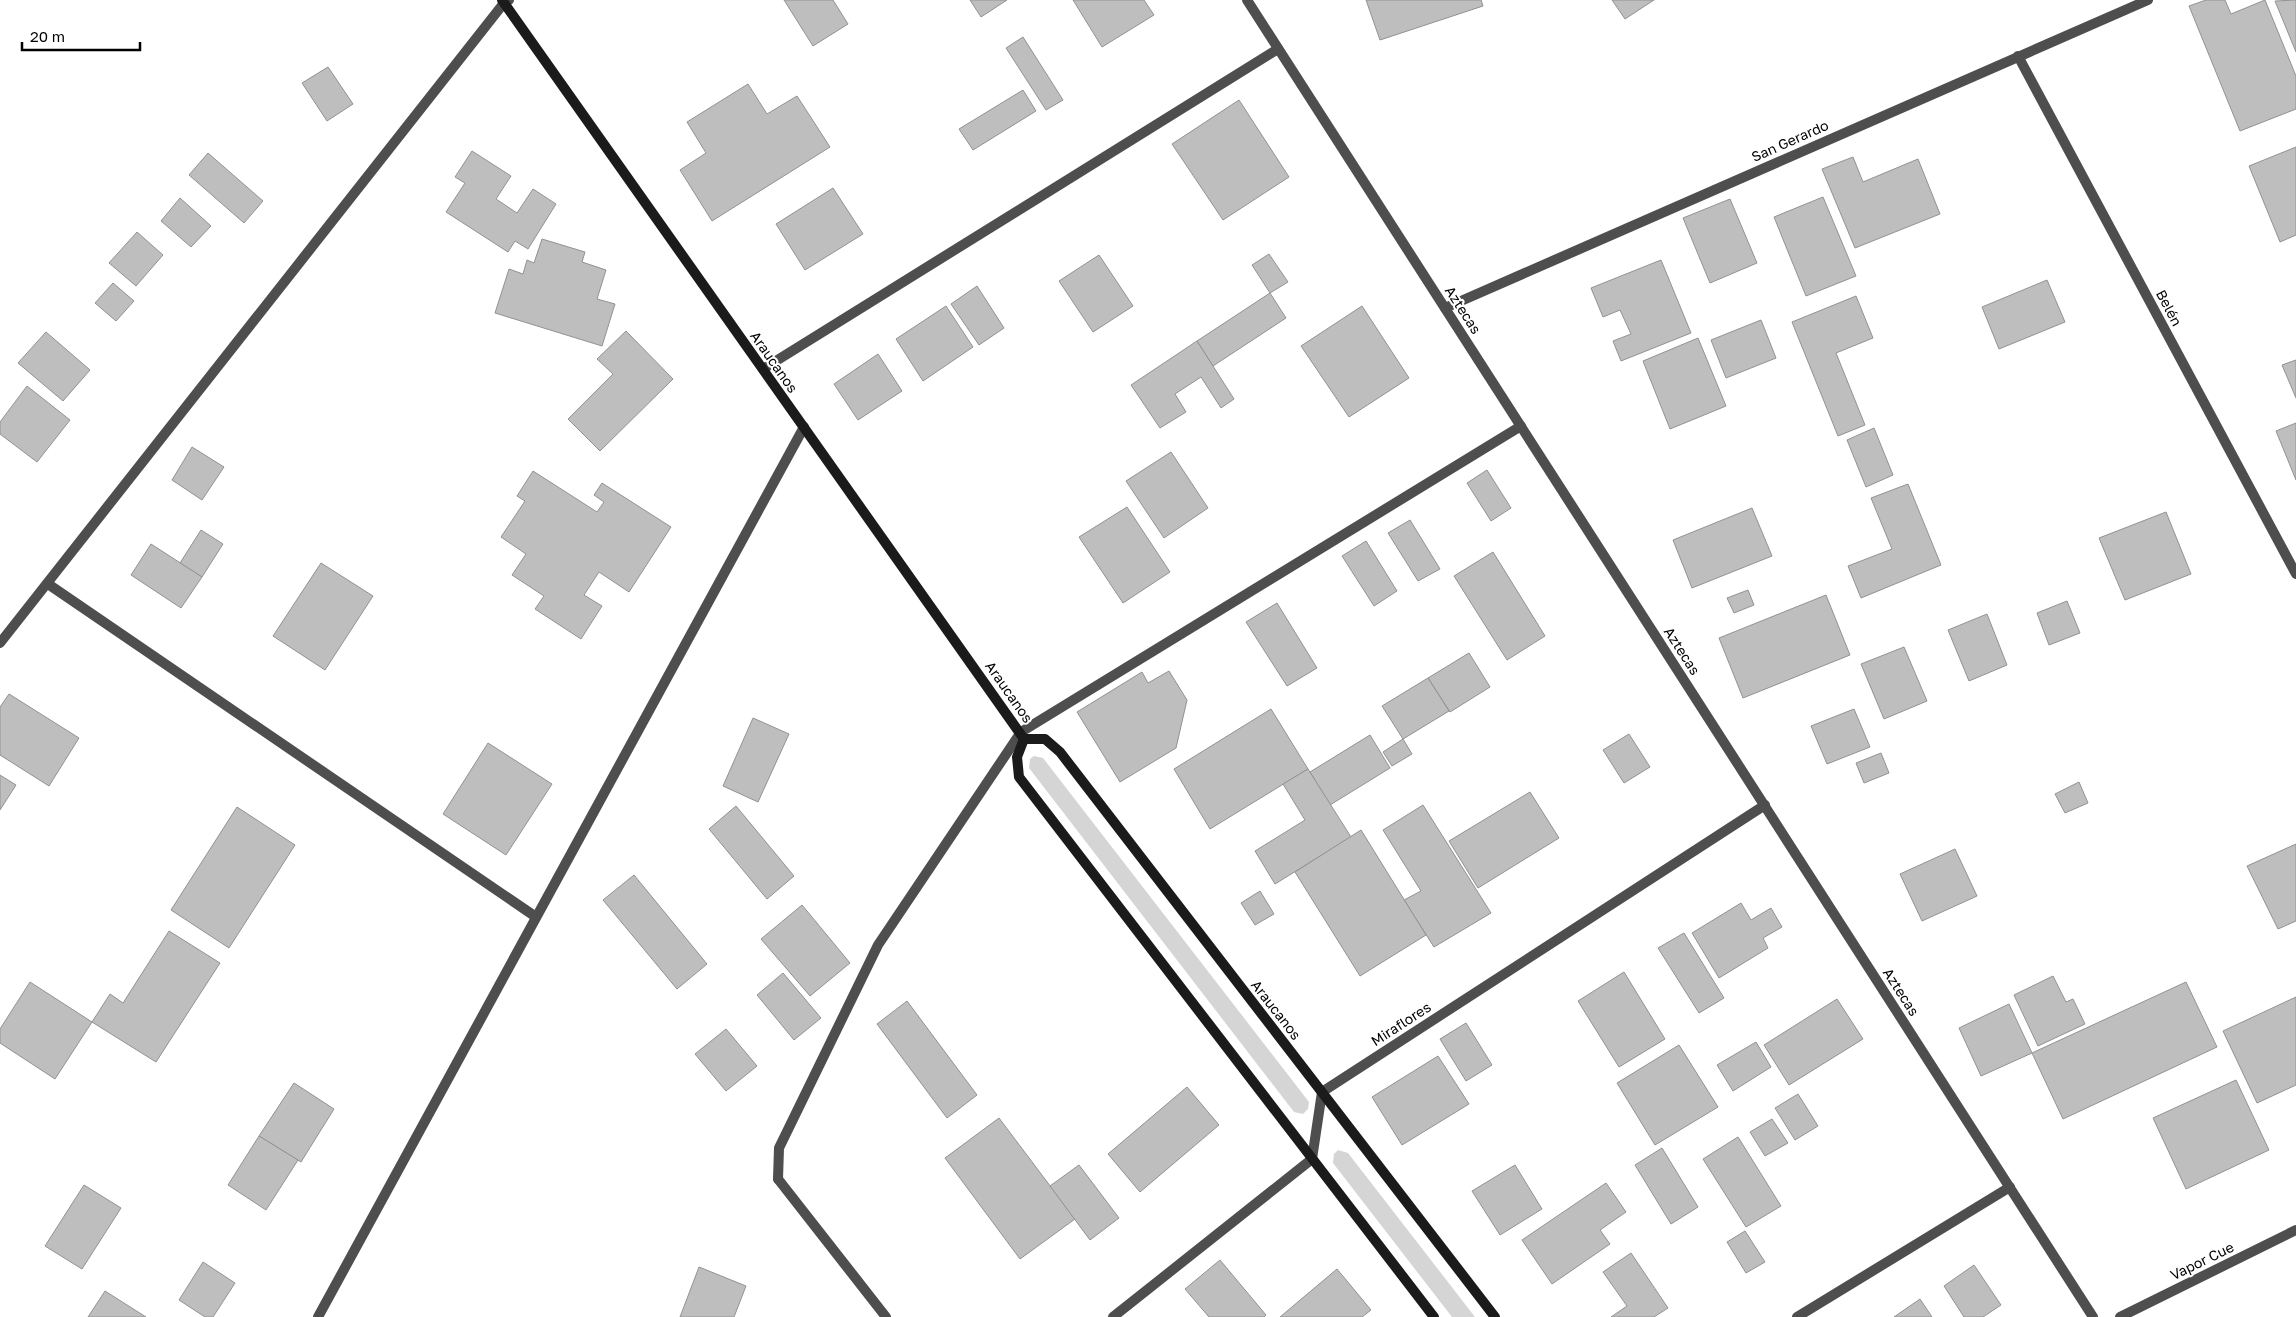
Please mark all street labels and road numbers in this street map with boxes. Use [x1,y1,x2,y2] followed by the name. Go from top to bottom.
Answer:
[1749,116,1831,165] street label: San Gerardo
[1442,283,1485,337] street label: Aztecas
[2153,287,2186,329] street label: Belén
[747,328,802,396] street label: Araucanos
[1661,624,1704,678] street label: Aztecas
[982,658,1037,726] street label: Araucanos
[1880,965,1923,1019] street label: Aztecas
[1248,976,1305,1043] street label: Araucanos
[1368,998,1434,1049] street label: Miraflores
[2167,1238,2236,1283] street label: Vapor Cue

